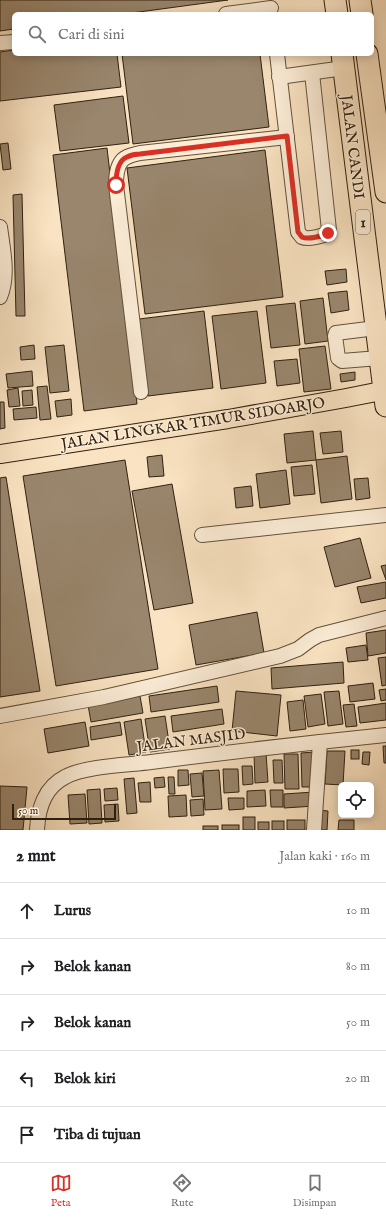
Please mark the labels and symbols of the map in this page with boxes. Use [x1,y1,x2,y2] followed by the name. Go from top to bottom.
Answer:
[336,92,368,201] street label: JALAN CANDI
[107,176,125,194] route start
[356,210,370,234] road number: 1
[319,224,337,242] route end
[58,393,326,454] street label: JALAN LINGKAR TIMUR SIDOARJO
[134,724,247,757] street label: JALAN MASJID
[12,802,116,821] scale bar

